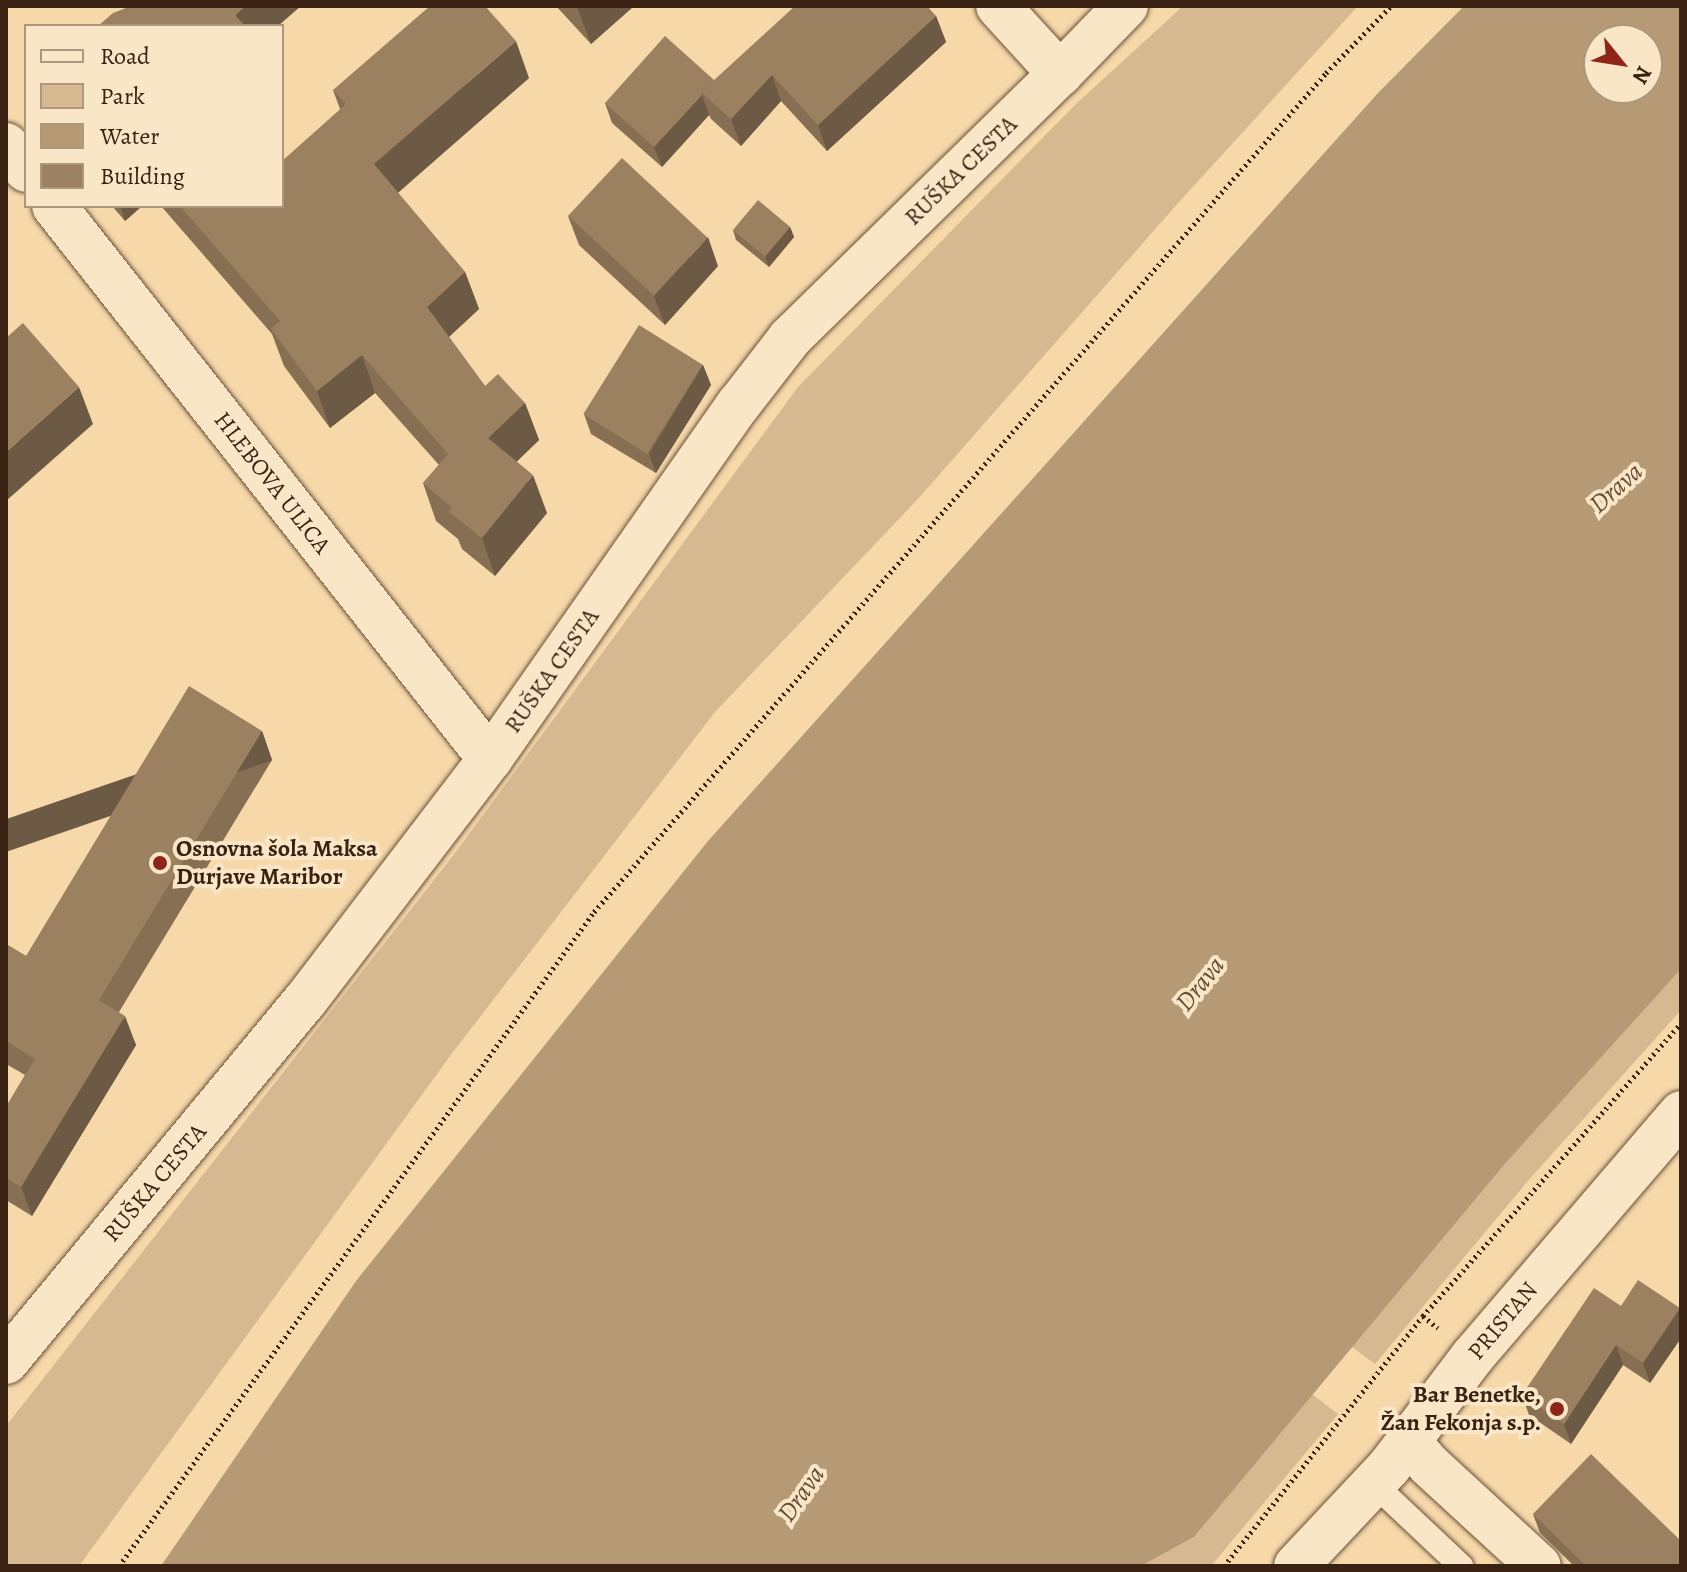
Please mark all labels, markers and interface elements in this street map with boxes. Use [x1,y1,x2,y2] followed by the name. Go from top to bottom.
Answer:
[24,24,284,208] legend
[1583,24,1663,104] north arrow
[100,40,150,72] text: Road
[1625,61,1659,89] text: N
[100,80,145,112] text: Park
[899,110,1023,232] street label: RUŠKA CESTA
[100,120,160,152] text: Water
[100,160,185,192] text: Building
[208,406,336,560] street label: HLEBOVA ULICA
[1583,456,1649,520] water label: Drava
[499,603,605,739] street label: RUŠKA CESTA
[176,835,378,891] place label: Osnovna šola Maksa Durjave Maribor
[151,854,169,872] marker: Osnovna šola Maksa Durjave Maribor
[1169,951,1231,1017] water label: Drava
[97,1118,213,1248] street label: RUŠKA CESTA
[1462,1276,1544,1366] street label: PRISTAN
[1381,1381,1541,1437] place label: Bar Benetke, Žan Fekonja s.p.
[1548,1400,1566,1418] marker: Bar Benetke, Žan Fekonja s.p.
[771,1460,831,1528] water label: Drava

